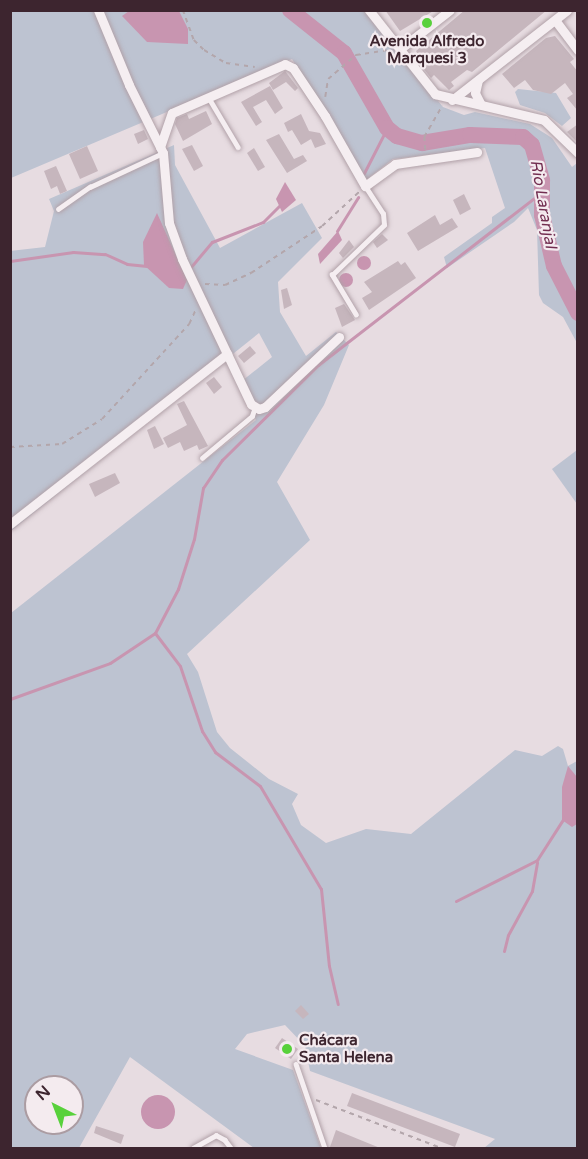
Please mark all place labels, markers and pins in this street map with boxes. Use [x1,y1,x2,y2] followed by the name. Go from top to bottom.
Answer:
[420,16,434,30] marker: Avenida Alfredo Marquesi 3
[370,32,484,67] place label: Avenida Alfredo Marquesi 3
[299,1031,393,1066] place label: Chácara Santa Helena
[280,1042,294,1056] marker: Chácara Santa Helena

